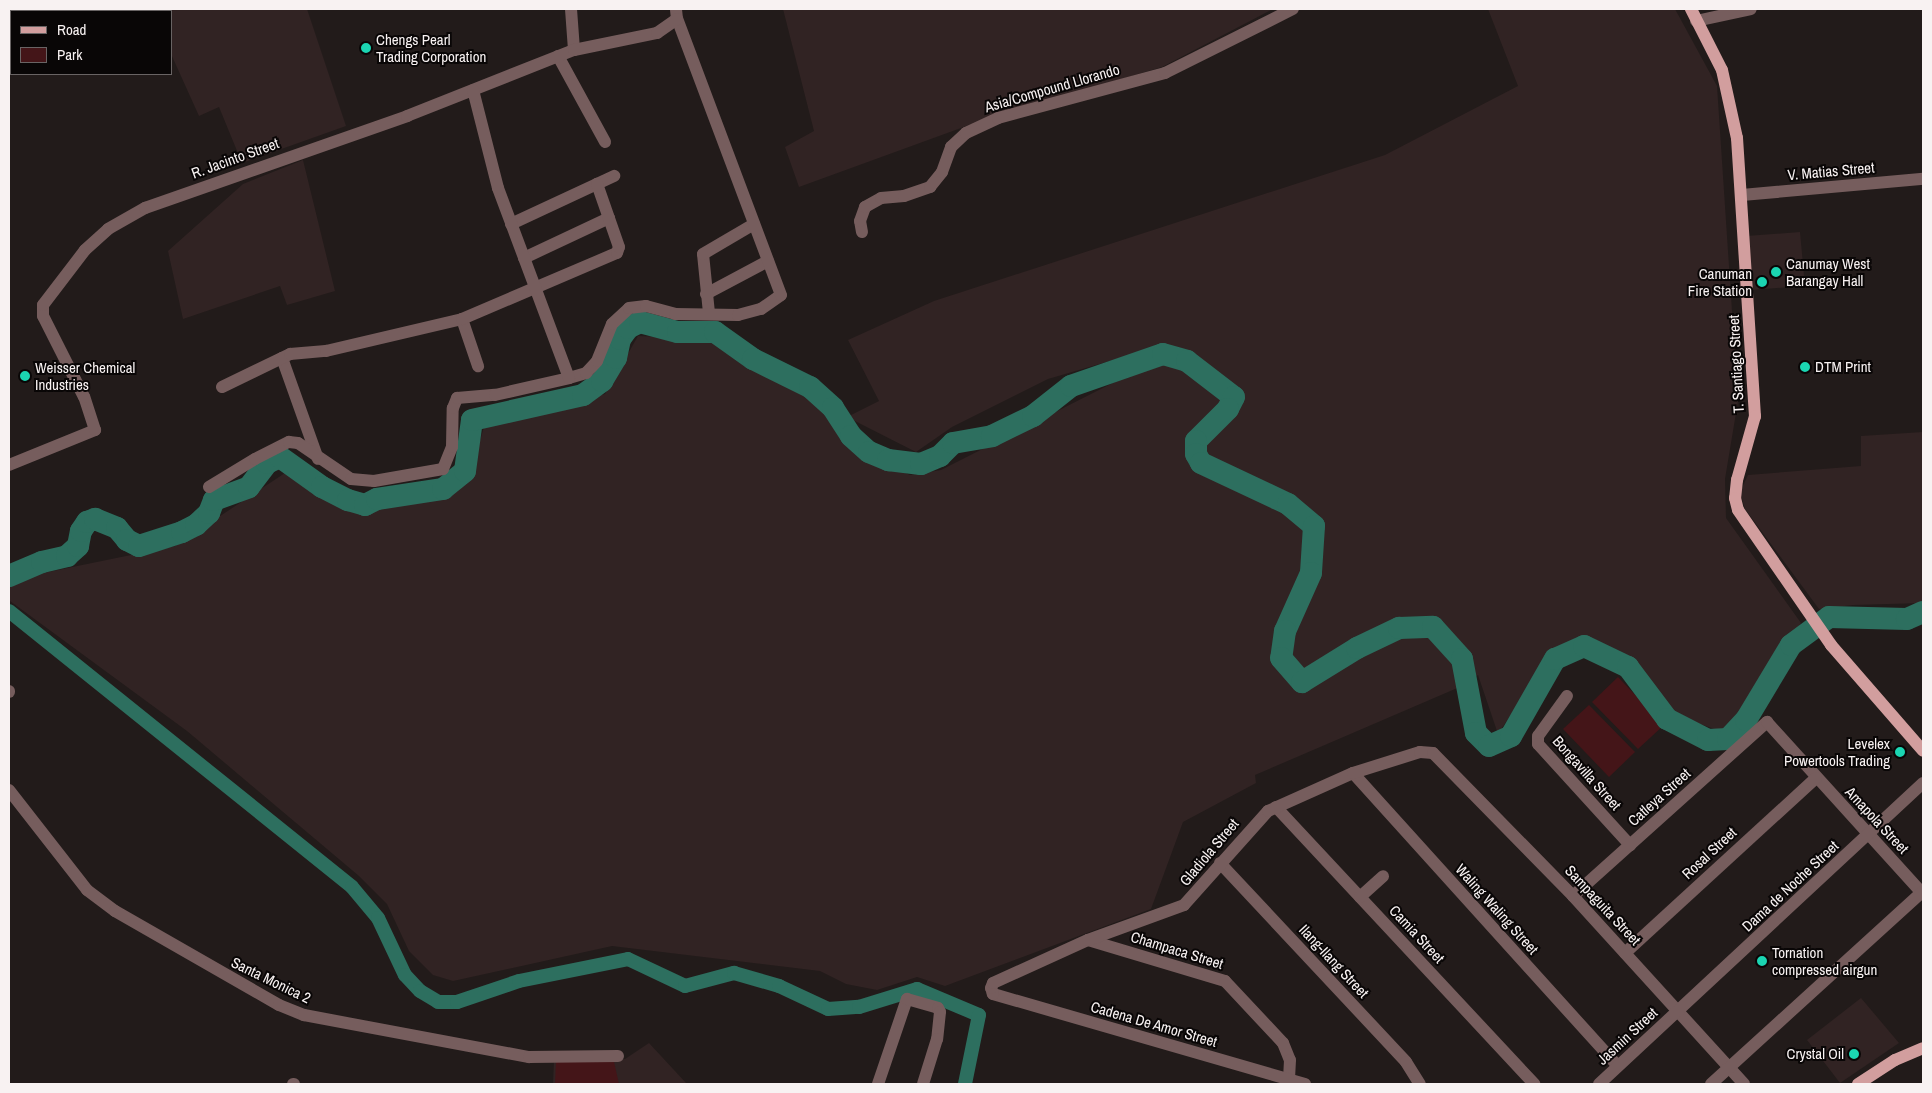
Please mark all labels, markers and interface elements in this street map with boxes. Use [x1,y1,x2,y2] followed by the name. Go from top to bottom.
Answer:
[10,10,172,75] legend
[57,19,86,40] text: Road
[376,30,486,65] place label: Chengs Pearl Trading Corporation
[360,42,372,54] marker: Chengs Pearl Trading Corporation
[57,44,82,65] text: Park
[982,60,1122,116] street label: Asia/Compound Llorando
[189,134,281,182] street label: R. Jacinto Street
[1787,158,1875,184] street label: V. Matias Street
[1786,254,1870,289] place label: Canumay West Barangay Hall
[1688,264,1752,299] place label: Canuman Fire Station
[1770,266,1782,278] marker: Canumay West Barangay Hall
[1756,276,1768,288] marker: Canuman Fire Station
[1724,314,1748,414] street label: T. Santiago Street
[35,358,135,393] place label: Weisser Chemical Industries
[1815,358,1871,376] place label: DTM Print
[1799,361,1811,373] marker: DTM Print
[19,370,31,382] marker: Weisser Chemical Industries
[1549,732,1625,814] street label: Bongavilla Street
[1784,734,1890,769] place label: Levelex Powertools Trading
[1894,746,1906,758] marker: Levelex Powertools Trading
[1624,764,1694,830] street label: Catleya Street
[1842,783,1912,857] street label: Amapola Street
[1176,815,1242,889] street label: Gladiola Street
[1678,823,1740,883] street label: Rosal Street
[1738,837,1842,935] street label: Dama de Noche Street
[1452,860,1542,958] street label: Waling Waling Street
[1561,861,1645,949] street label: Sampaguita Street
[1386,901,1448,967] street label: Camia Street
[1295,921,1373,1001] street label: Ilang-Ilang Street
[1129,927,1225,973] street label: Champaca Street
[1772,943,1877,978] place label: Tornation compressed airgun
[228,953,314,1007] street label: Santa Monica 2
[1756,955,1768,967] marker: Tornation compressed airgun
[1088,997,1220,1051] street label: Cadena De Amor Street
[1593,1004,1661,1068] street label: Jasmin Street
[1787,1045,1844,1063] place label: Crystal Oil
[1848,1048,1860,1060] marker: Crystal Oil

